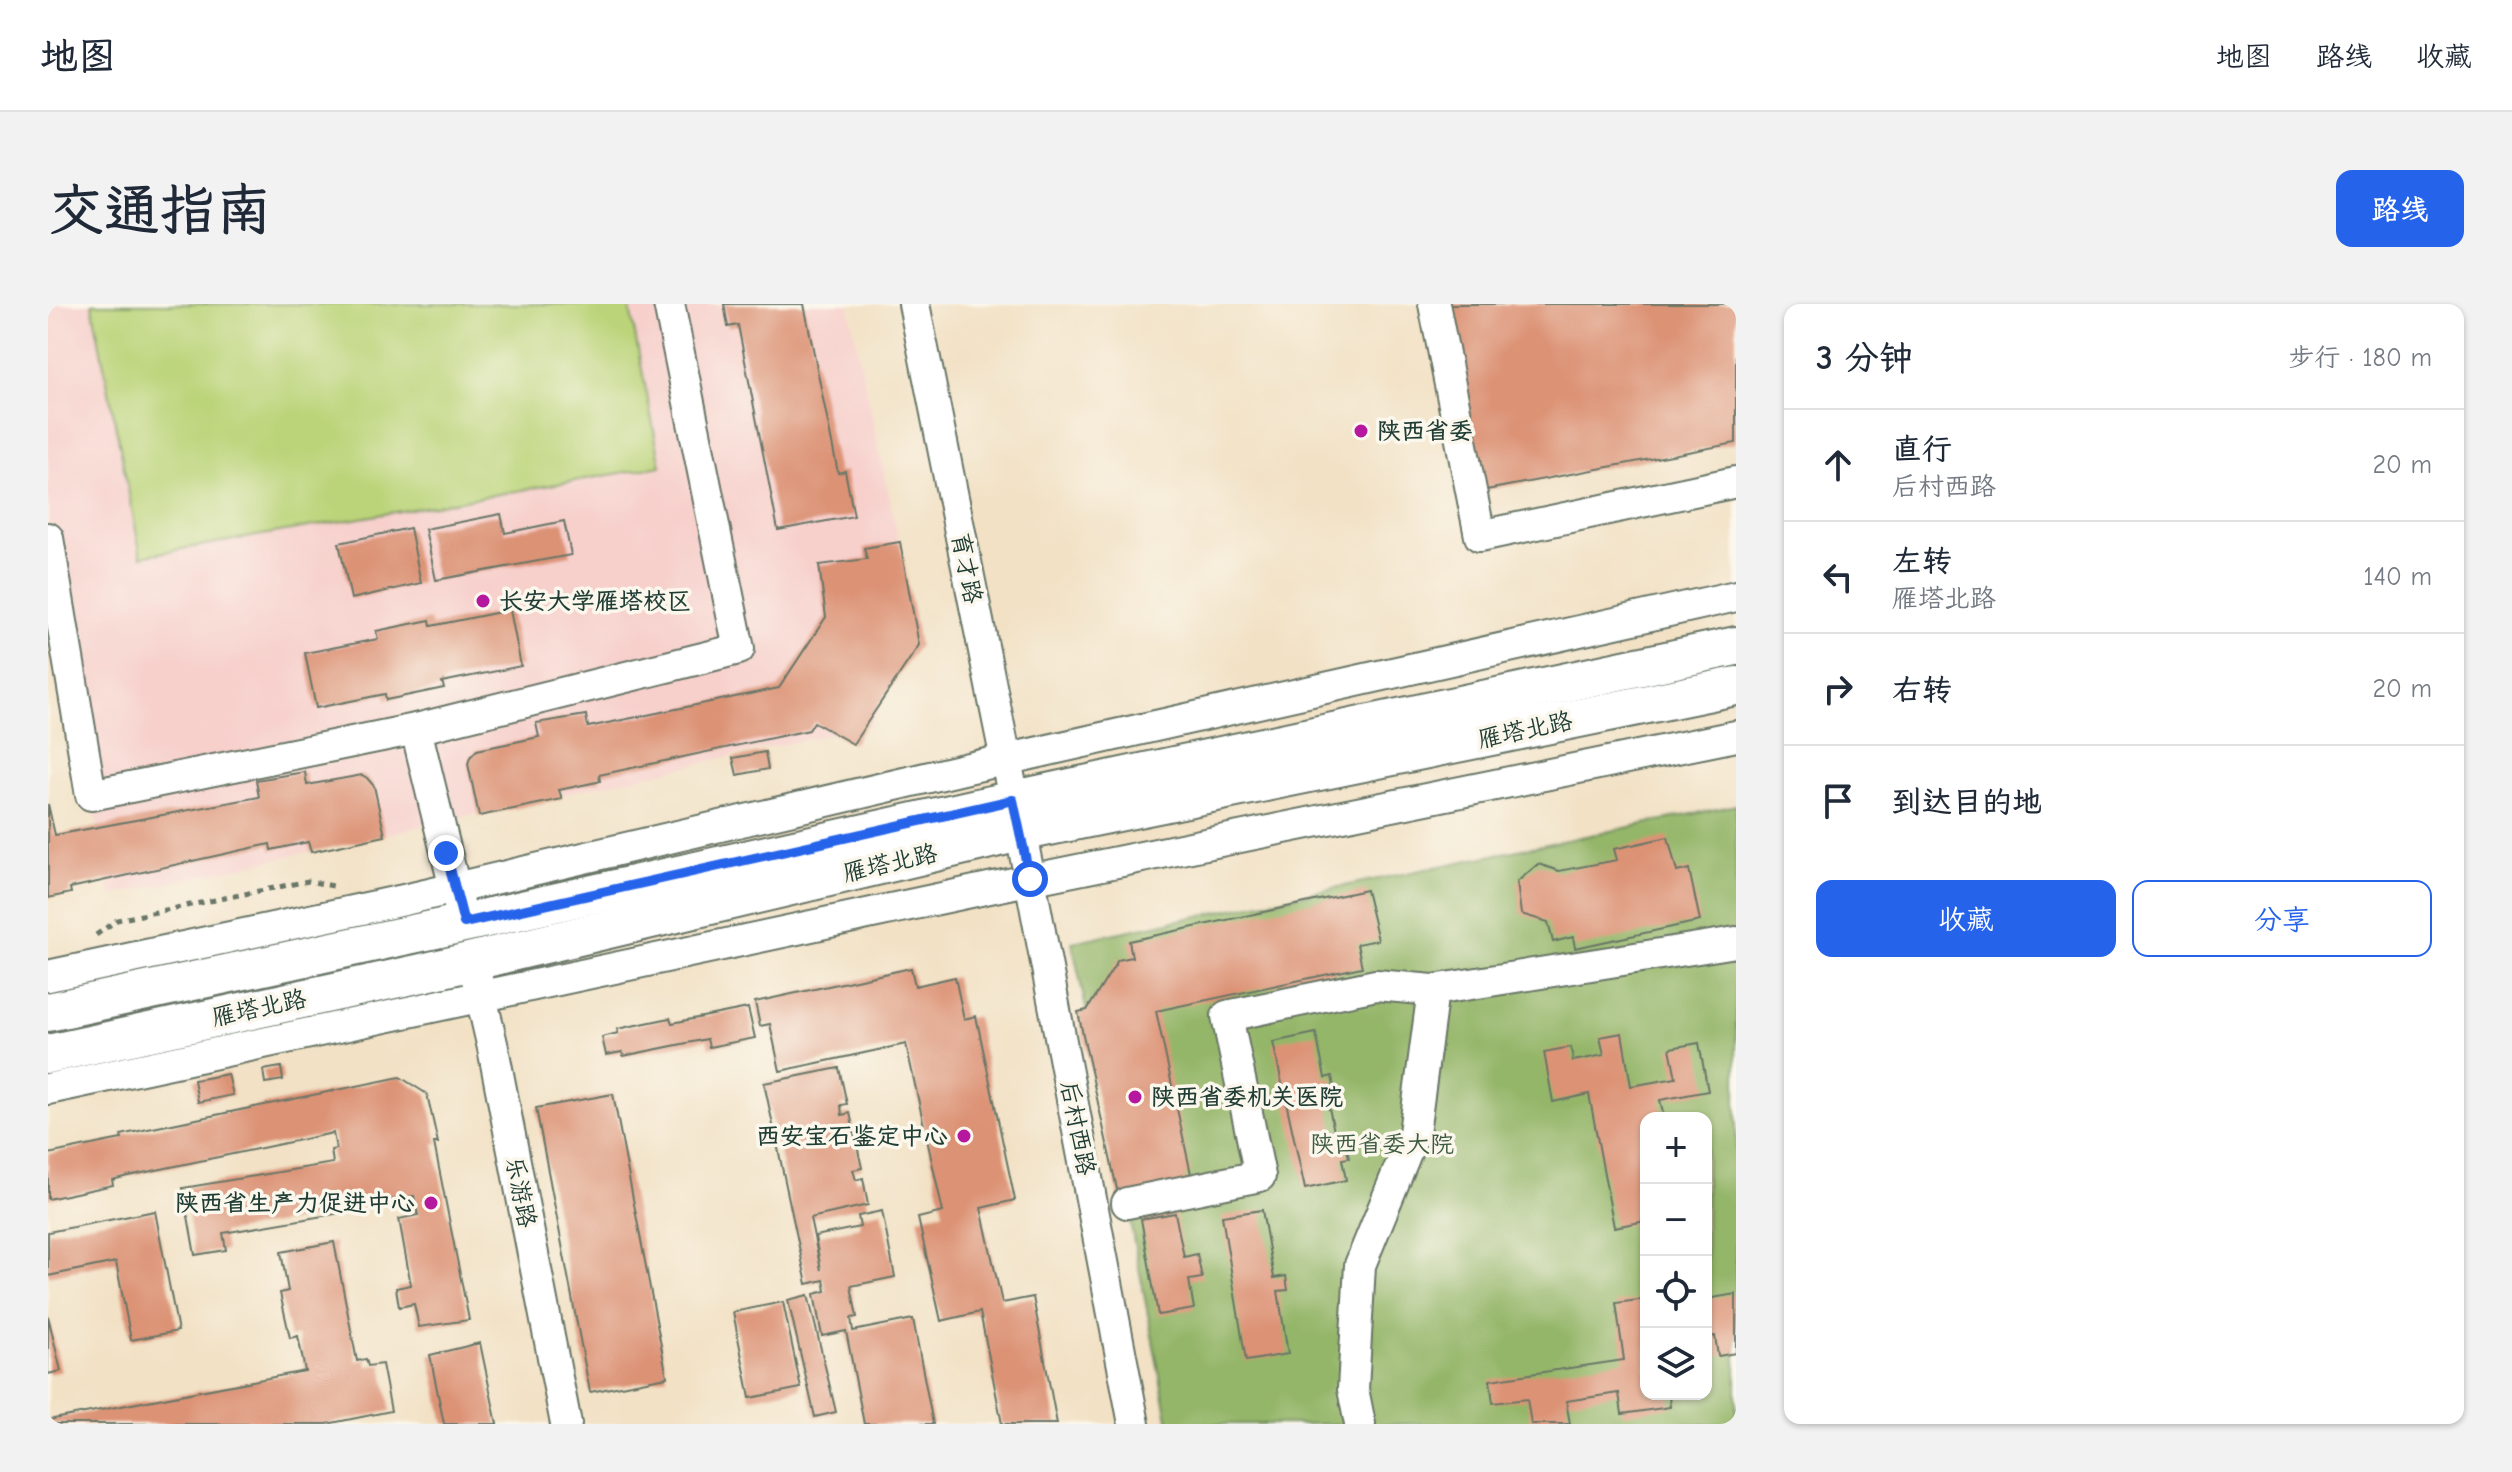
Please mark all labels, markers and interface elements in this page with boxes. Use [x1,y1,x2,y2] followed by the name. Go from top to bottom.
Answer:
[40,35,116,79] text: 地图
[2216,41,2272,73] text: 地图
[2316,41,2372,73] text: 路线
[2416,41,2472,73] text: 收藏
[2336,170,2464,247] button: 路线
[48,179,272,243] text: 交通指南
[1816,338,1913,378] text: 3 分钟
[2288,343,2432,373] text: 步行 · 180 m
[1377,417,1473,445] place label: 陕西省委
[1352,422,1370,440] marker: 陕西省委
[1892,432,1952,467] text: 直行
[1816,443,1860,487] icon: ahead
[2372,450,2432,480] text: 20 m
[1892,472,1996,502] text: 后村西路
[946,530,988,606] street label: 育才路
[1892,544,1952,579] text: 左转
[1816,555,1860,599] icon: left
[2363,562,2432,592] text: 140 m
[1892,584,1996,614] text: 雁塔北路
[499,587,691,615] place label: 长安大学雁塔校区
[474,592,492,610] marker: 长安大学雁塔校区
[1816,667,1860,711] icon: right
[1892,673,1952,708] text: 右转
[2372,674,2432,704] text: 20 m
[1475,706,1575,754] street label: 雁塔北路
[1816,779,1860,823] icon: arrive
[1892,785,2042,820] text: 到达目的地
[428,835,464,871] route end
[840,839,940,887] street label: 雁塔北路
[1012,861,1048,897] route start
[1816,880,2116,957] button: 收藏
[2132,880,2432,957] button: 分享
[209,984,309,1032] street label: 雁塔北路
[1055,1078,1101,1178] street label: 后村西路
[1151,1083,1343,1111] place label: 陕西省委机关医院
[1126,1088,1144,1106] marker: 陕西省委机关医院
[1640,1112,1712,1400] map controls
[1640,1112,1712,1184] button: +
[756,1122,948,1150] place label: 西安宝石鉴定中心
[955,1127,973,1145] marker: 西安宝石鉴定中心
[1310,1130,1454,1158] park label: 陕西省委大院
[500,1154,542,1230] street label: 乐游路
[1640,1184,1712,1256] button: −
[175,1189,415,1217] place label: 陕西省生产力促进中心
[422,1194,440,1212] marker: 陕西省生产力促进中心
[1640,1256,1712,1328] button: locate
[1640,1328,1712,1400] button: layers

